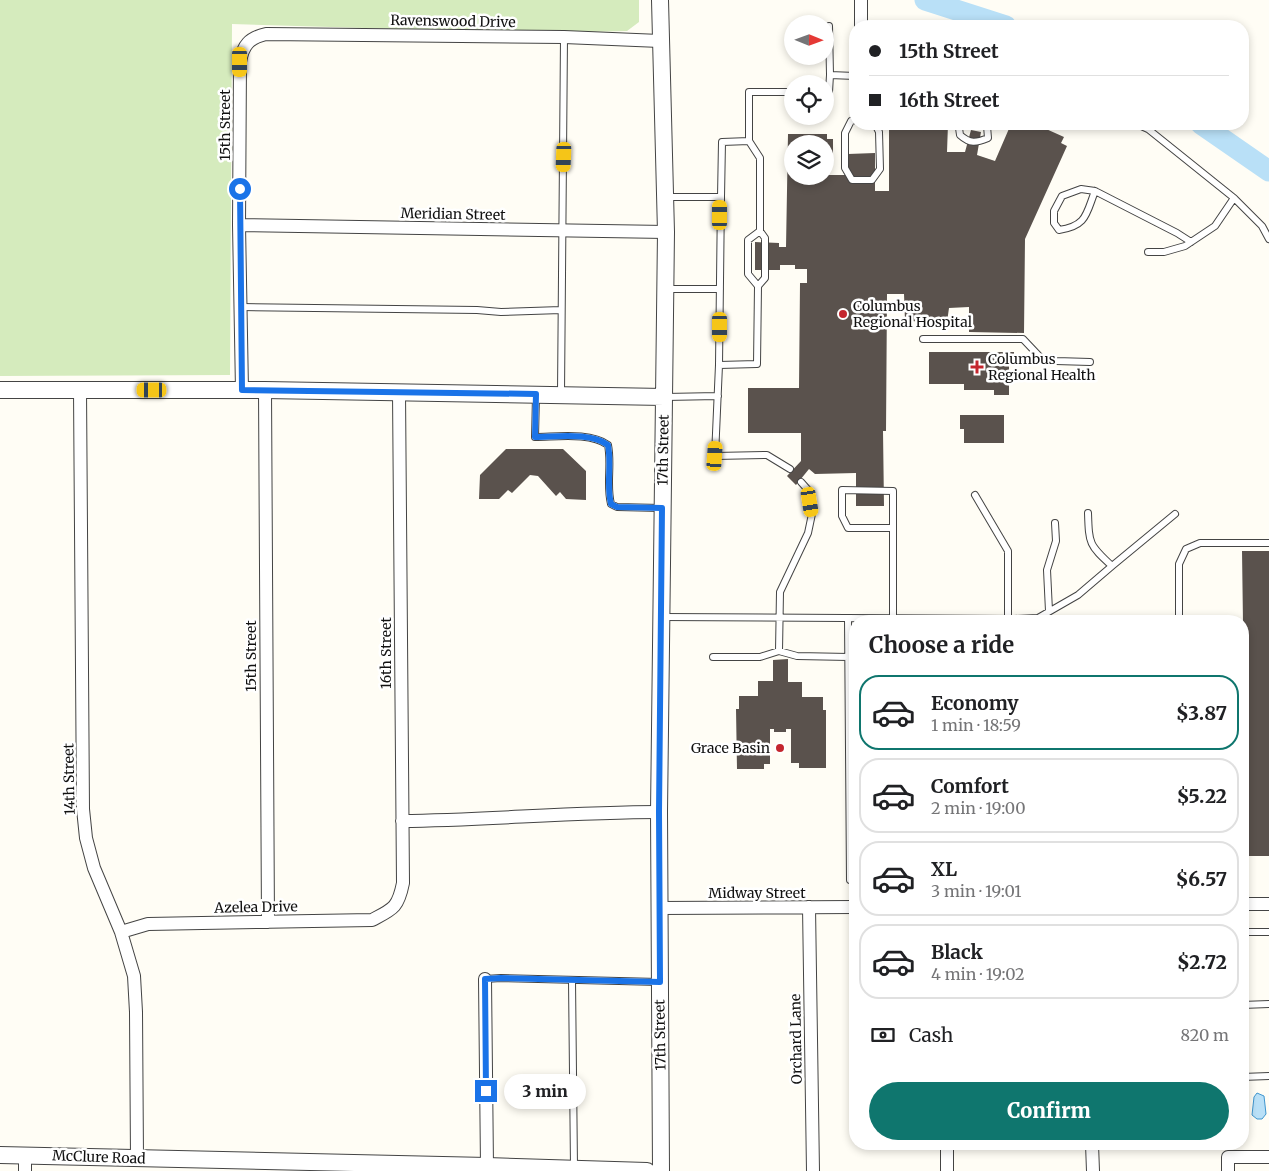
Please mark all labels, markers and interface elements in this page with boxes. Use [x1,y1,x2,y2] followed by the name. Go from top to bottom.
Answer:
[390,11,516,31] street label: Ravenswood Drive
[784,15,834,65] north arrow
[784,15,834,185] map controls
[899,39,999,63] text: 15th Street
[232,47,247,77] car
[784,75,834,125] button: locate
[899,88,999,112] text: 16th Street
[216,89,234,161] street label: 15th Street
[784,135,834,185] button: layers
[555,142,572,172] car
[229,178,251,200] route start
[712,200,727,230] car
[400,204,506,224] street label: Meridian Street
[853,297,973,331] place label: Columbus Regional Hospital
[837,308,849,320] marker: Columbus Regional Hospital
[712,312,727,342] car
[988,350,1095,384] place label: Columbus Regional Health
[970,360,984,374] marker: Columbus Regional Health
[137,383,167,398] car
[653,414,673,486] street label: 17th Street
[706,441,723,471] car
[800,486,819,518] car
[377,616,395,689] street label: 16th Street
[242,620,260,692] street label: 15th Street
[869,631,1014,659] text: Choose a ride
[871,690,916,735] icon: car
[931,691,1019,715] text: Economy
[1176,701,1227,725] text: $3.87
[931,715,1021,735] text: 1 min · 18:59
[691,739,770,757] place label: Grace Basin
[59,742,79,815] street label: 14th Street
[774,742,786,754] marker: Grace Basin
[871,773,916,818] icon: car
[931,774,1009,798] text: Comfort
[1177,784,1227,808] text: $5.22
[931,798,1026,818] text: 2 min · 19:00
[871,856,916,901] icon: car
[931,857,957,881] text: XL
[1176,867,1227,891] text: $6.57
[931,881,1021,901] text: 3 min · 19:01
[708,884,806,902] street label: Midway Street
[213,897,298,917] street label: Azelea Drive
[871,939,916,984] icon: car
[931,940,983,964] text: Black
[1177,950,1227,974] text: $2.72
[931,964,1025,984] text: 4 min · 19:02
[786,994,806,1084] street label: Orchard Lane
[650,999,670,1071] street label: 17th Street
[869,1021,897,1049] icon: cash
[909,1023,953,1047] text: Cash
[1181,1025,1229,1045] text: 820 m
[504,1074,586,1108] callout: 3 min
[475,1080,497,1102] route end
[522,1081,568,1101] text: 3 min
[869,1082,1229,1140] button: Confirm
[52,1146,147,1168] street label: McClure Road

